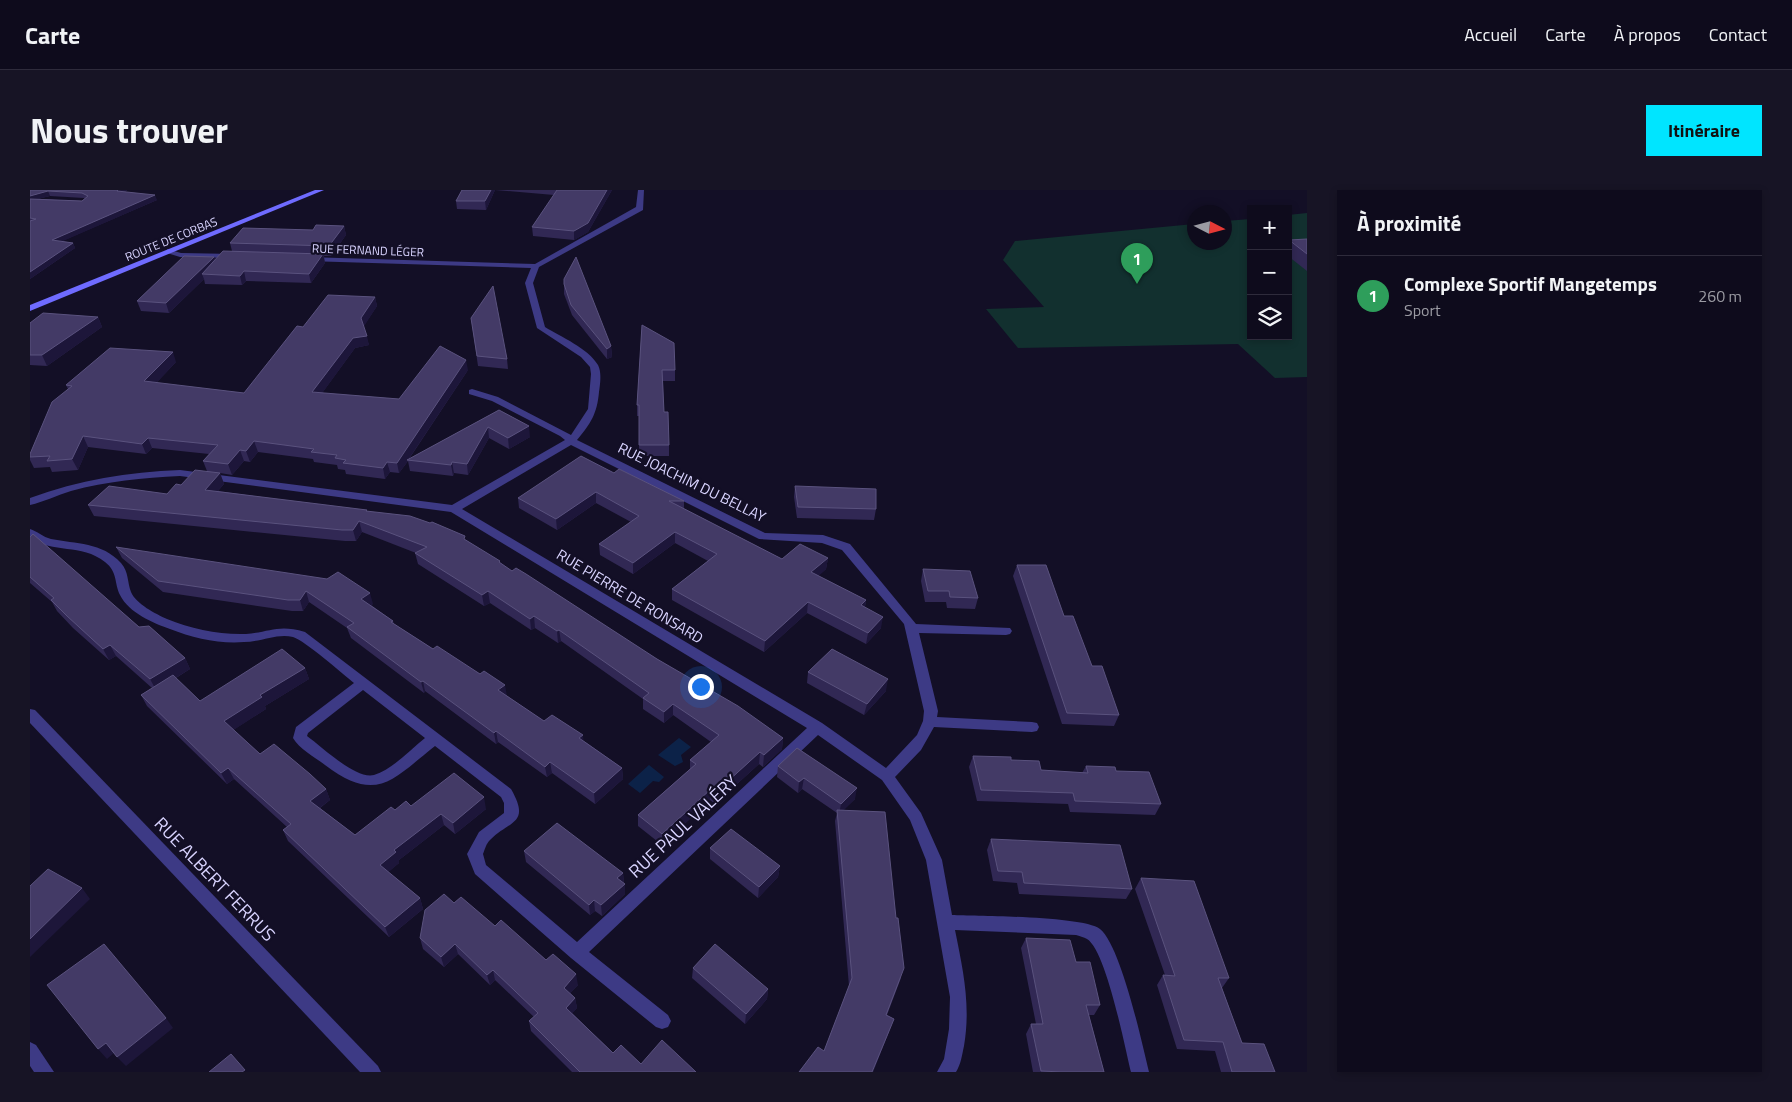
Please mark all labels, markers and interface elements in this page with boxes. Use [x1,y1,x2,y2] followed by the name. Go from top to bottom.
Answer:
[25,17,80,53] text: Carte
[1464,21,1517,48] text: Accueil
[1545,21,1586,48] text: Carte
[1614,21,1681,48] text: À propos
[1709,21,1767,48] text: Contact
[30,103,228,157] text: Nous trouver
[1646,105,1762,156] button: Itinéraire
[1187,205,1232,250] north arrow
[1247,205,1292,340] map controls
[1247,205,1292,250] button: +
[1357,207,1461,239] text: À proximité
[122,212,220,266] street label: ROUTE DE CORBAS
[312,239,424,261] street label: RUE FERNAND LÉGER
[1121,243,1153,284] pin: 1
[1247,250,1292,295] button: −
[1404,269,1657,298] text: Complexe Sportif Mangetemps
[1369,284,1377,308] text: 1
[1698,284,1742,308] text: 260 m
[1247,295,1292,340] button: layers
[1404,298,1441,322] text: Sport
[614,436,770,528] street label: RUE JOACHIM DU BELLAY
[552,543,708,649] street label: RUE PIERRE DE RONSARD
[688,674,714,700] your location
[622,768,744,884] street label: RUE PAUL VALÉRY
[148,811,282,947] street label: RUE ALBERT FERRUS

